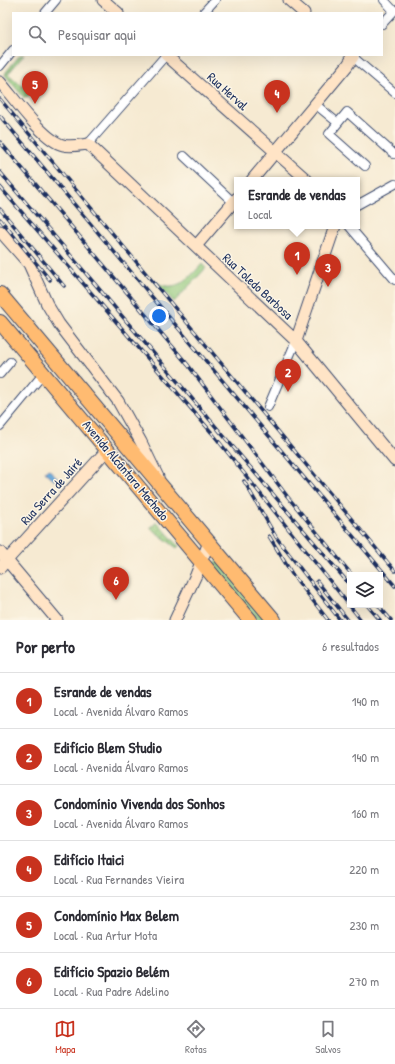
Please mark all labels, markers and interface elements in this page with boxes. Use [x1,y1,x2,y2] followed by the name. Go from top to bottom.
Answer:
[12,12,383,56] search box
[26,23,48,45] icon: search
[58,24,136,45] text: Pesquisar aqui
[204,68,253,115] street label: Rua Herval
[22,71,48,104] pin: 5
[264,80,290,113] pin: 4
[234,177,360,229] popup
[248,184,346,205] text: Esrande de vendas
[248,205,272,223] text: Local
[284,242,310,275] pin: 1
[219,249,297,323] street label: Rua Toledo Barbosa
[315,254,341,287] pin: 3
[149,306,169,326] your location
[275,359,301,392] pin: 2
[79,416,173,524] street label: Avenida Alcântara Machado
[16,454,86,528] street label: Rua Serra de Jairé
[103,567,129,600] pin: 6
[347,572,383,608] map controls
[347,572,383,608] button: layers
[16,635,75,658] text: Por perto
[322,637,379,655] text: 6 resultados
[54,681,152,702] text: Esrande de vendas
[27,692,31,710] text: 1
[352,692,379,710] text: 140 m
[54,702,188,720] text: Local · Avenida Álvaro Ramos
[54,737,162,758] text: Edifício Blem Studio
[26,748,32,766] text: 2
[352,748,379,766] text: 140 m
[54,758,188,776] text: Local · Avenida Álvaro Ramos
[54,793,225,814] text: Condomínio Vivenda dos Sonhos
[26,804,32,822] text: 3
[351,804,379,822] text: 160 m
[54,814,188,832] text: Local · Avenida Álvaro Ramos
[54,849,124,870] text: Edifício Itaici
[27,860,31,878] text: 4
[349,860,379,878] text: 220 m
[54,870,184,888] text: Local · Rua Fernandes Vieira
[54,905,179,926] text: Condomínio Max Belem
[26,916,32,934] text: 5
[349,916,379,934] text: 230 m
[54,926,157,944] text: Local · Rua Artur Mota
[54,961,169,982] text: Edifício Spazio Belém
[26,972,32,990] text: 6
[349,972,379,990] text: 270 m
[54,982,169,1000] text: Local · Rua Padre Adelino
[54,1018,76,1056] tab: Mapa
[185,1018,207,1056] tab: Rotas
[315,1018,341,1056] tab: Salvos

